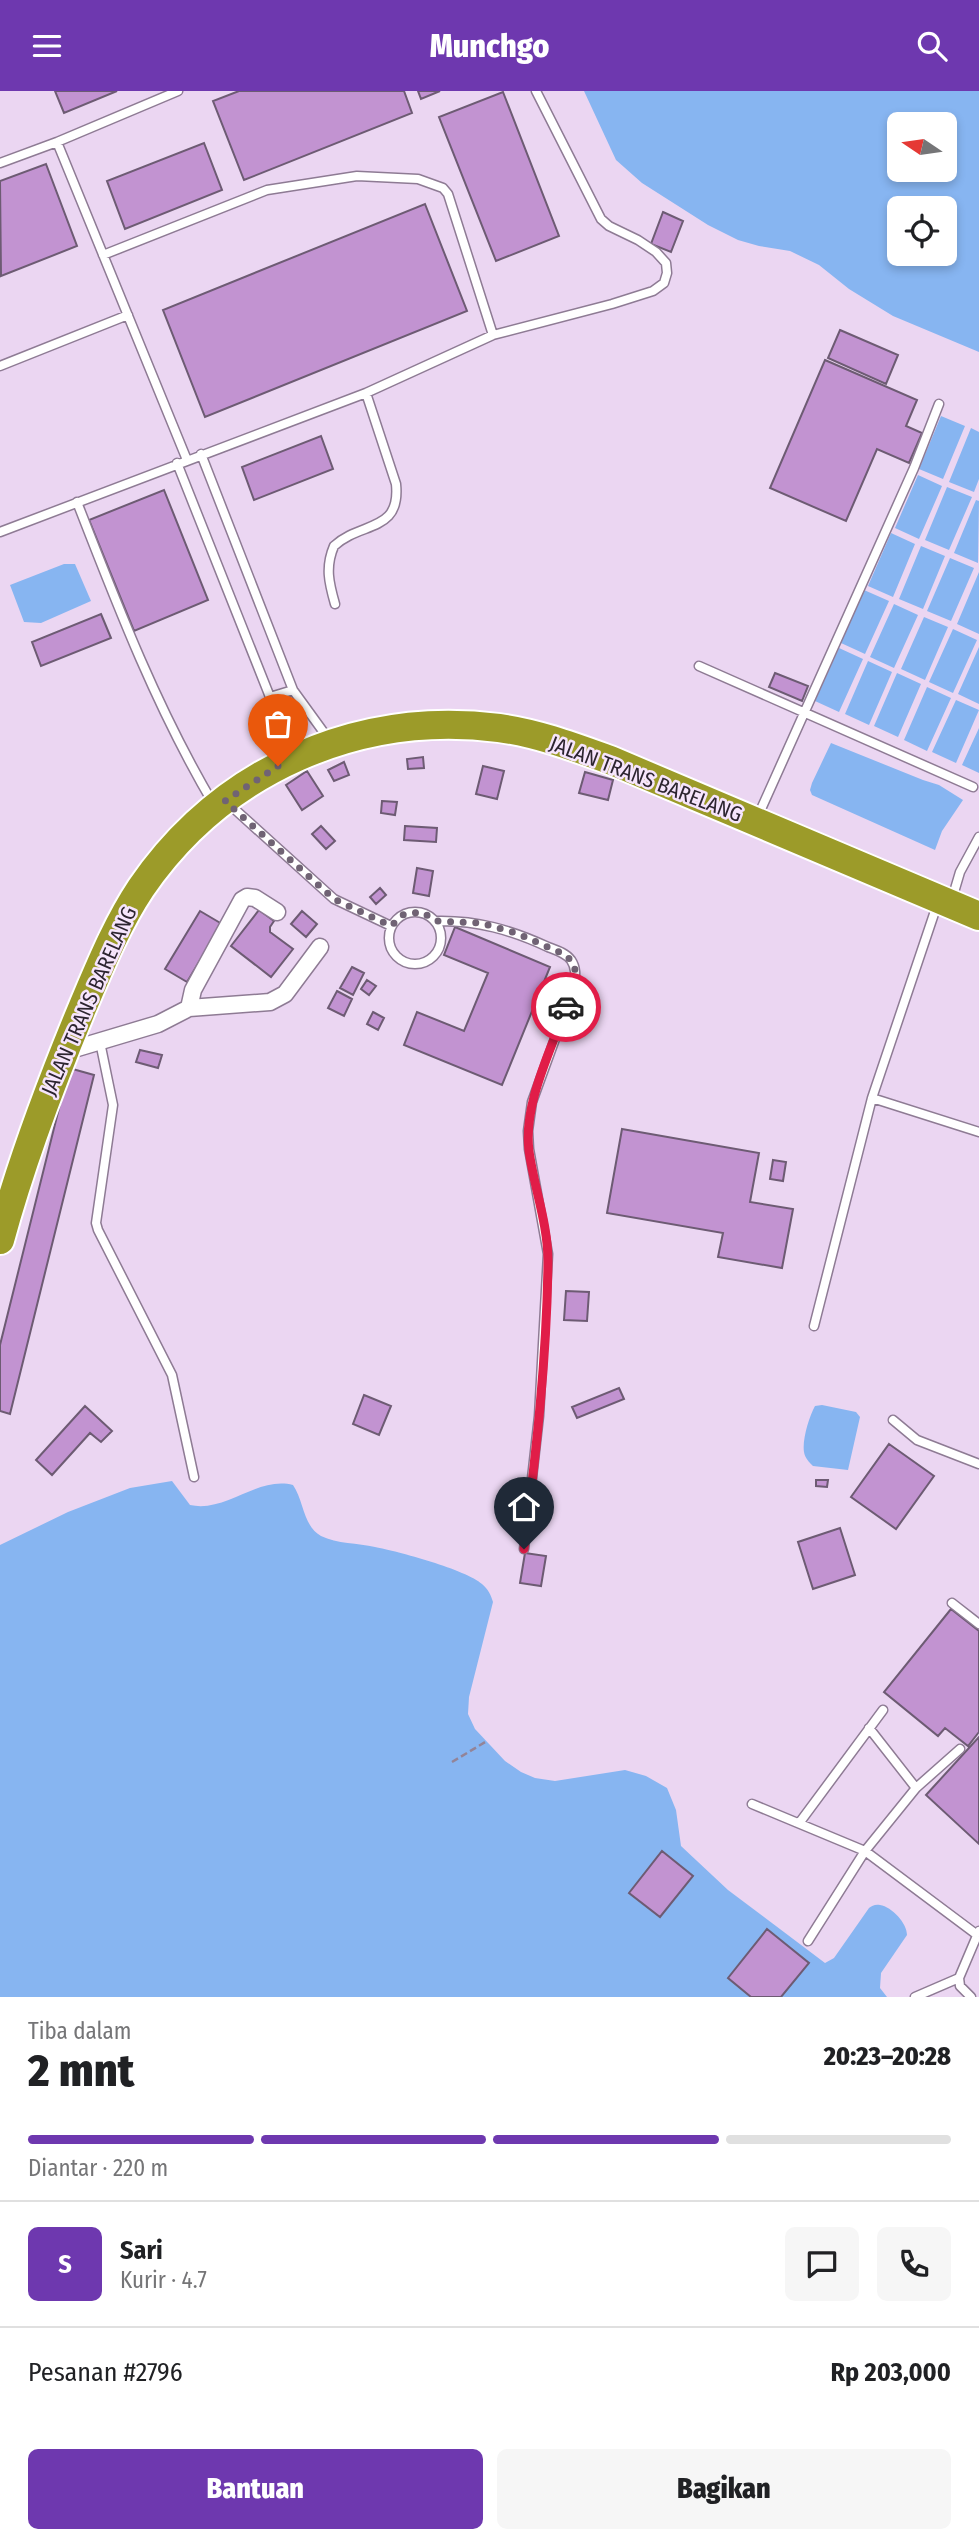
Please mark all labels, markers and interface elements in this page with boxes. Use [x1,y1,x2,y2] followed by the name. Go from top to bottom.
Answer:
[28,27,66,65] icon: menu
[430,27,549,65] text: Munchgo
[913,27,951,65] icon: search
[887,112,957,182] north arrow
[887,112,957,266] map controls
[887,196,957,266] button: locate
[248,694,308,766] pin
[259,705,297,743] icon: bag
[546,730,746,828] street label: JALAN TRANS BARELANG
[36,903,142,1099] street label: JALAN TRANS BARELANG
[531,972,601,1042] courier
[547,988,585,1026] icon: car
[494,1477,554,1549] pin
[505,1488,543,1526] icon: home
[28,2017,131,2045] text: Tiba dalam
[824,2041,951,2072] text: 20:23–20:28
[28,2043,134,2098] text: 2 mnt
[28,2154,168,2182] text: Diantar · 220 m
[785,2227,859,2301] button: chat
[877,2227,951,2301] button: phone
[120,2235,163,2266] text: Sari
[58,2249,72,2280] text: S
[120,2266,207,2294] text: Kurir · 4.7
[28,2357,183,2388] text: Pesanan #2796
[830,2357,951,2388] text: Rp 203,000
[28,2449,483,2529] button: Bantuan
[497,2449,951,2529] button: Bagikan

